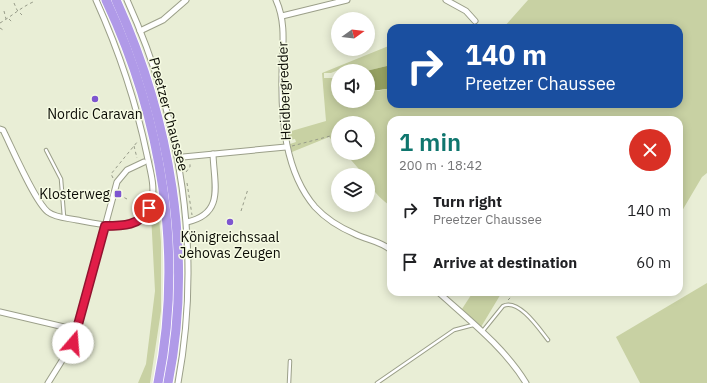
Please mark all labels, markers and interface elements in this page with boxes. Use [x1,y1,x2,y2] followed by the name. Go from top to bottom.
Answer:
[331,12,375,56] north arrow
[331,12,375,212] map controls
[465,36,547,73] text: 140 m
[399,40,451,92] icon: right
[273,41,295,141] street label: Heidbergredder
[145,55,193,173] street label: Preetzer Chaussee
[331,64,375,108] button: sound
[465,72,616,95] text: Preetzer Chaussee
[90,94,100,104] marker: Nordic Caravan
[47,105,143,123] place label: Nordic Caravan
[331,116,375,160] button: search
[399,126,461,158] text: 1 min
[629,129,671,171] button: close
[399,157,482,174] text: 200 m · 18:42
[331,168,375,212] button: layers
[39,185,111,203] place label: Klosterweg
[113,189,123,199] marker: Klosterweg
[132,191,166,225] pin
[433,192,502,211] text: Turn right
[138,197,160,219] icon: arrive
[399,199,421,221] icon: right
[627,201,671,220] text: 140 m
[433,211,542,228] text: Preetzer Chaussee
[225,217,235,227] marker: Königreichssaal Jehovas Zeugen
[179,228,281,262] place label: Königreichssaal Jehovas Zeugen
[399,251,421,273] icon: arrive
[433,253,577,272] text: Arrive at destination
[636,253,671,272] text: 60 m
[52,322,94,364] position arrow

